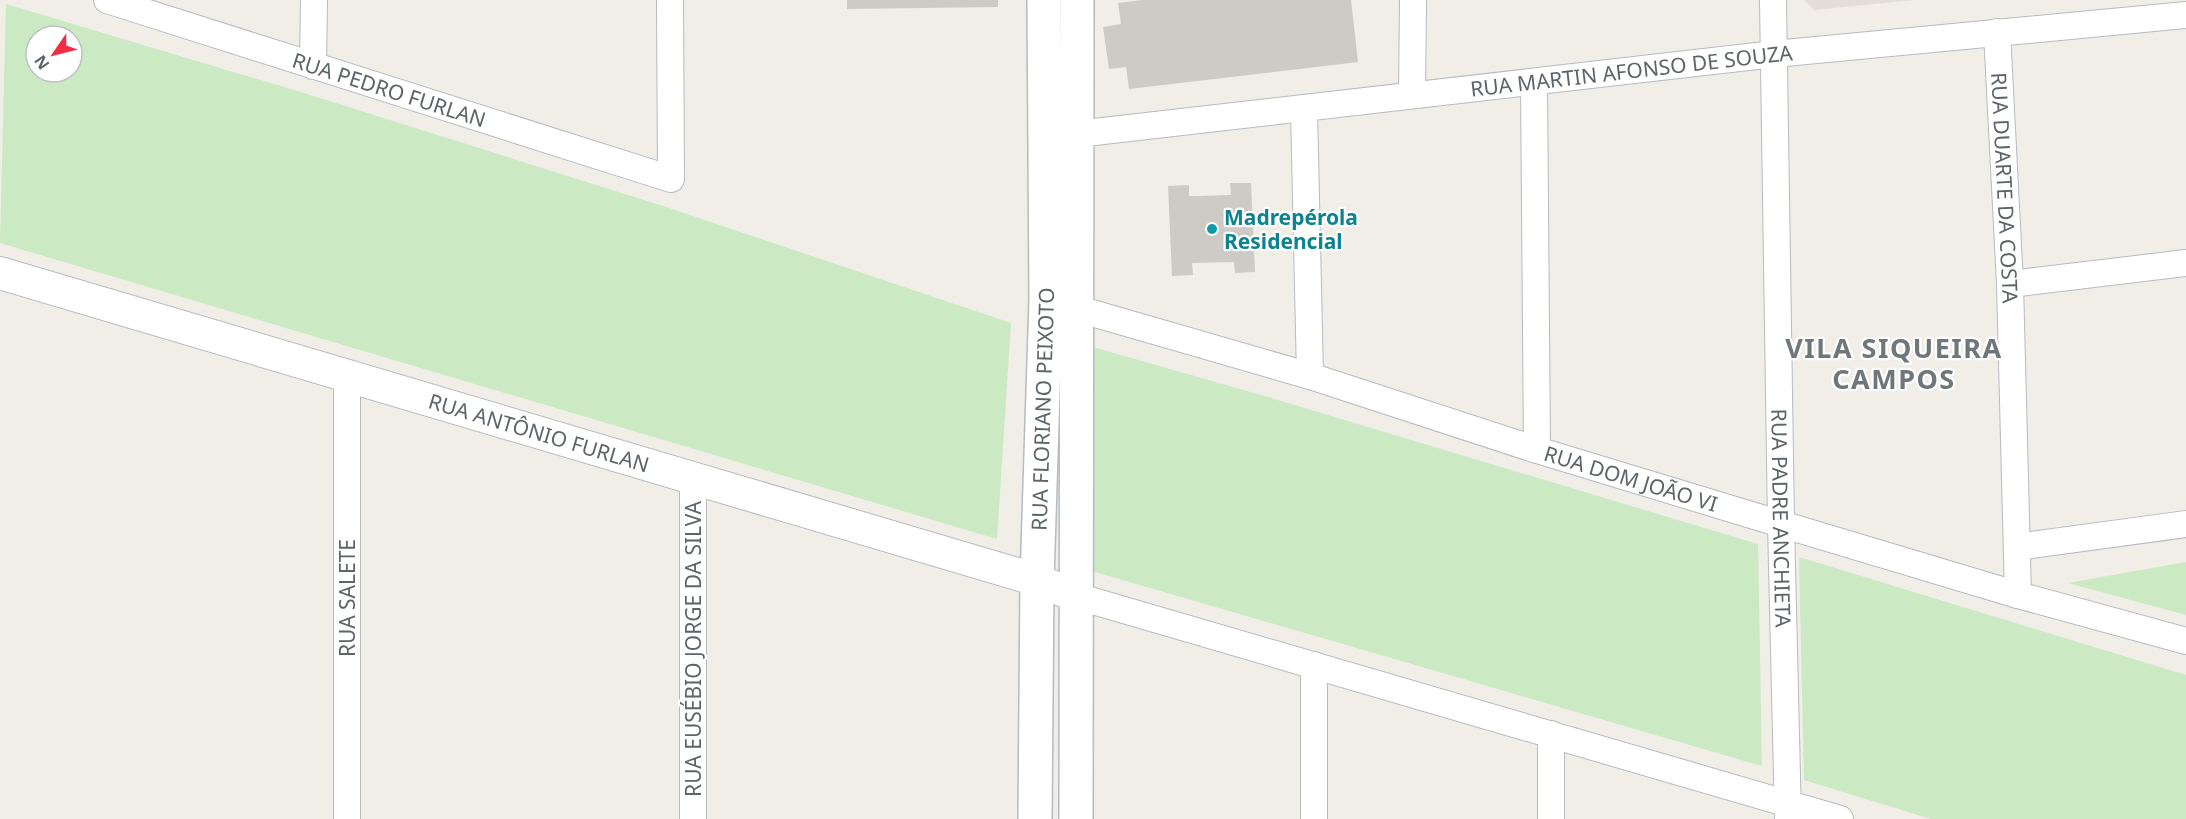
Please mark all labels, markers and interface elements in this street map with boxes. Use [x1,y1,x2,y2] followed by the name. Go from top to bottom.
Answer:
[24,24,84,84] north arrow
[1469,38,1794,103] street label: RUA MARTIN AFONSO DE SOUZA
[289,46,489,133] street label: RUA PEDRO FURLAN
[29,51,54,74] text: N
[1985,72,2025,304] street label: RUA DUARTE DA COSTA
[1224,203,1358,255] place label: Madrepérola Residencial
[1205,222,1219,236] marker: Madrepérola Residencial
[1025,287,1060,531] street label: RUA FLORIANO PEIXOTO
[1785,329,2003,397] district label: VILA SIQUEIRA CAMPOS
[425,387,653,478] street label: RUA ANTÔNIO FURLAN
[1765,409,1797,628] street label: RUA PADRE ANCHIETA
[1541,439,1721,518] street label: RUA DOM JOÃO VI
[679,501,707,797] street label: RUA EUSÉBIO JORGE DA SILVA
[333,539,361,657] street label: RUA SALETE

